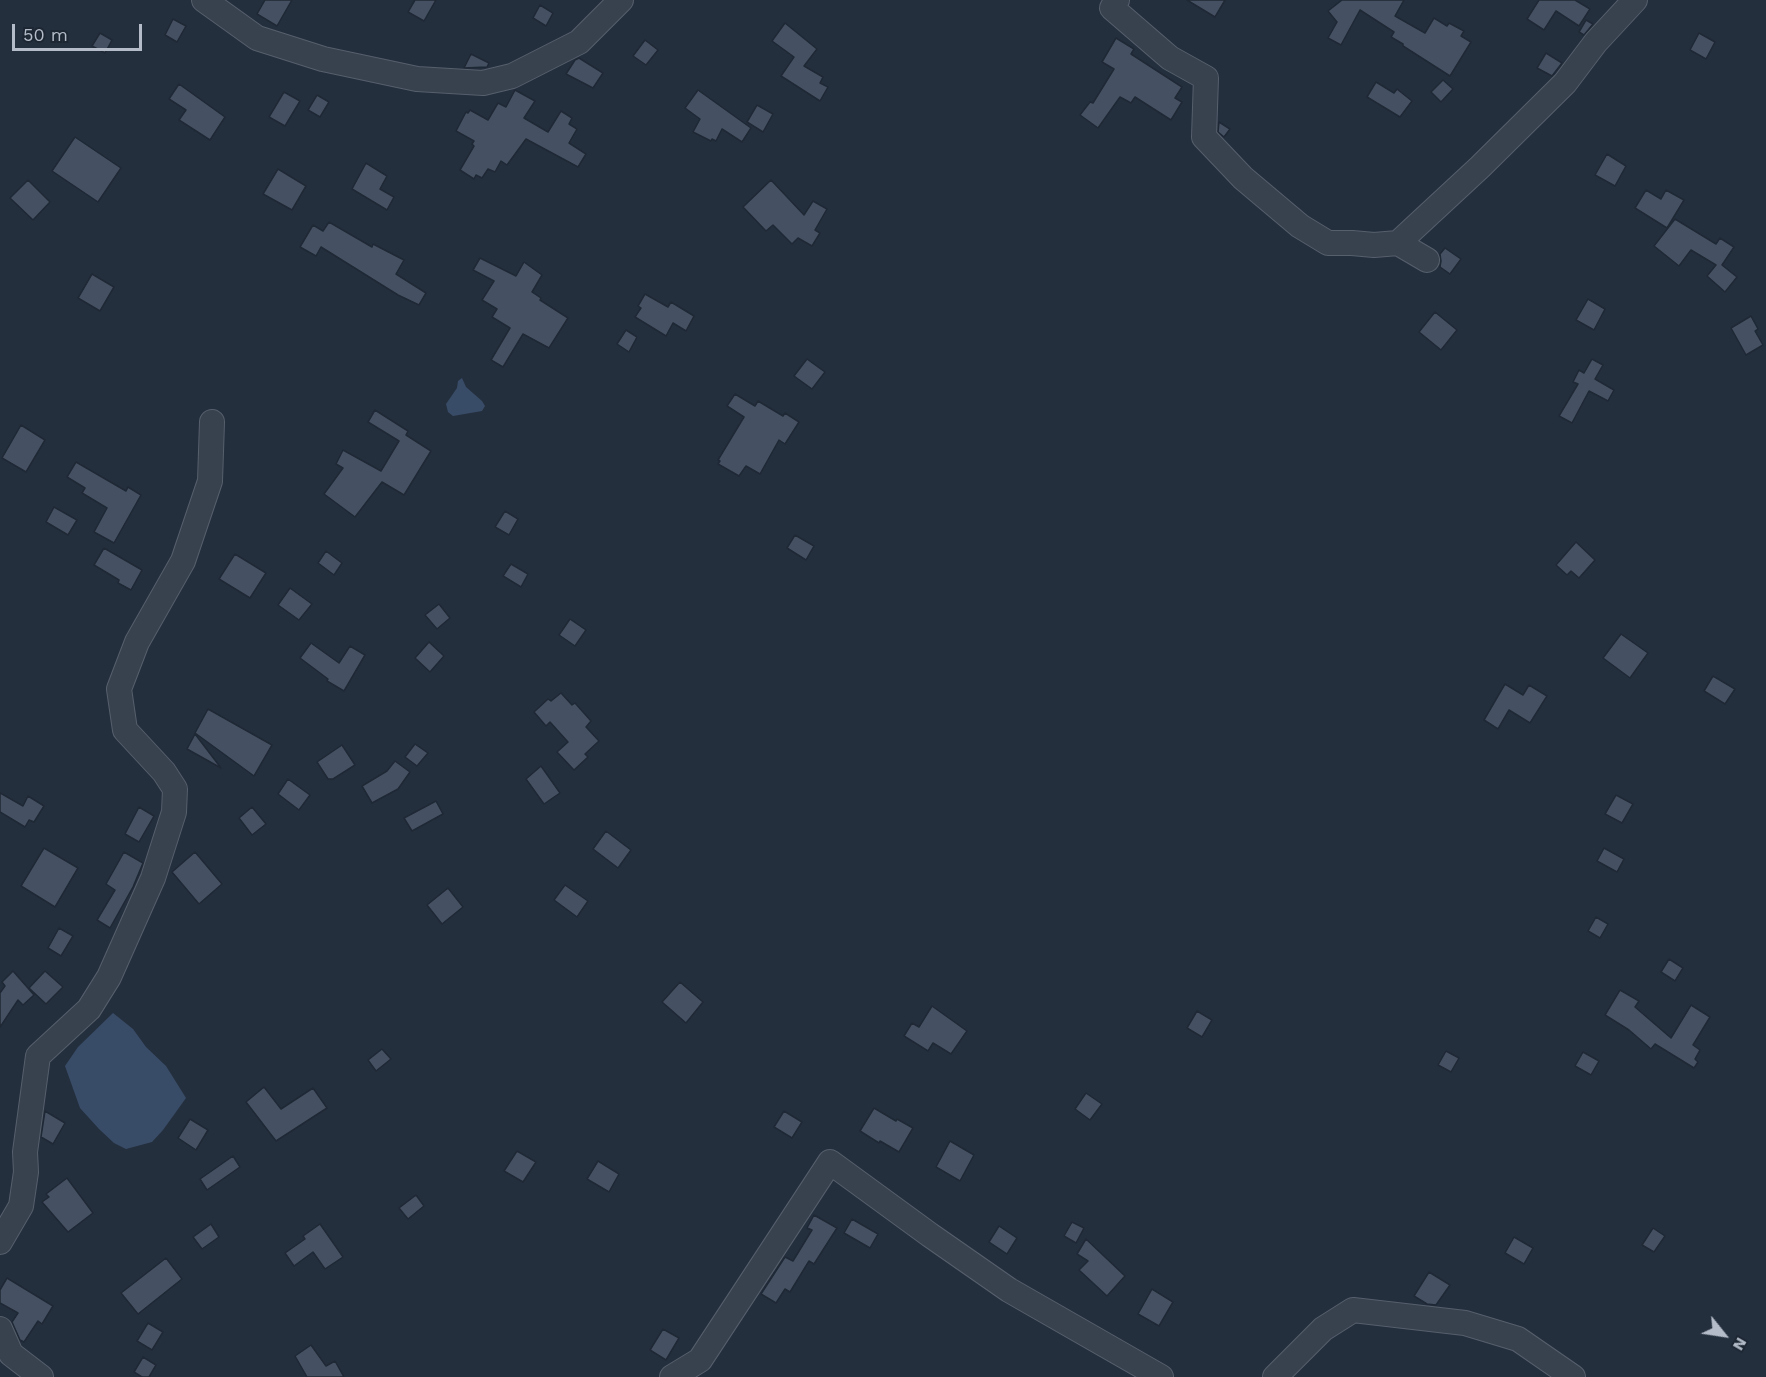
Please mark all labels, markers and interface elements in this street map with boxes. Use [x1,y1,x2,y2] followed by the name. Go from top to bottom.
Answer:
[15,12,146,50] scale bar
[23,24,68,45] text: 50 m
[1694,1305,1754,1365] north arrow
[1729,1334,1751,1354] text: N

